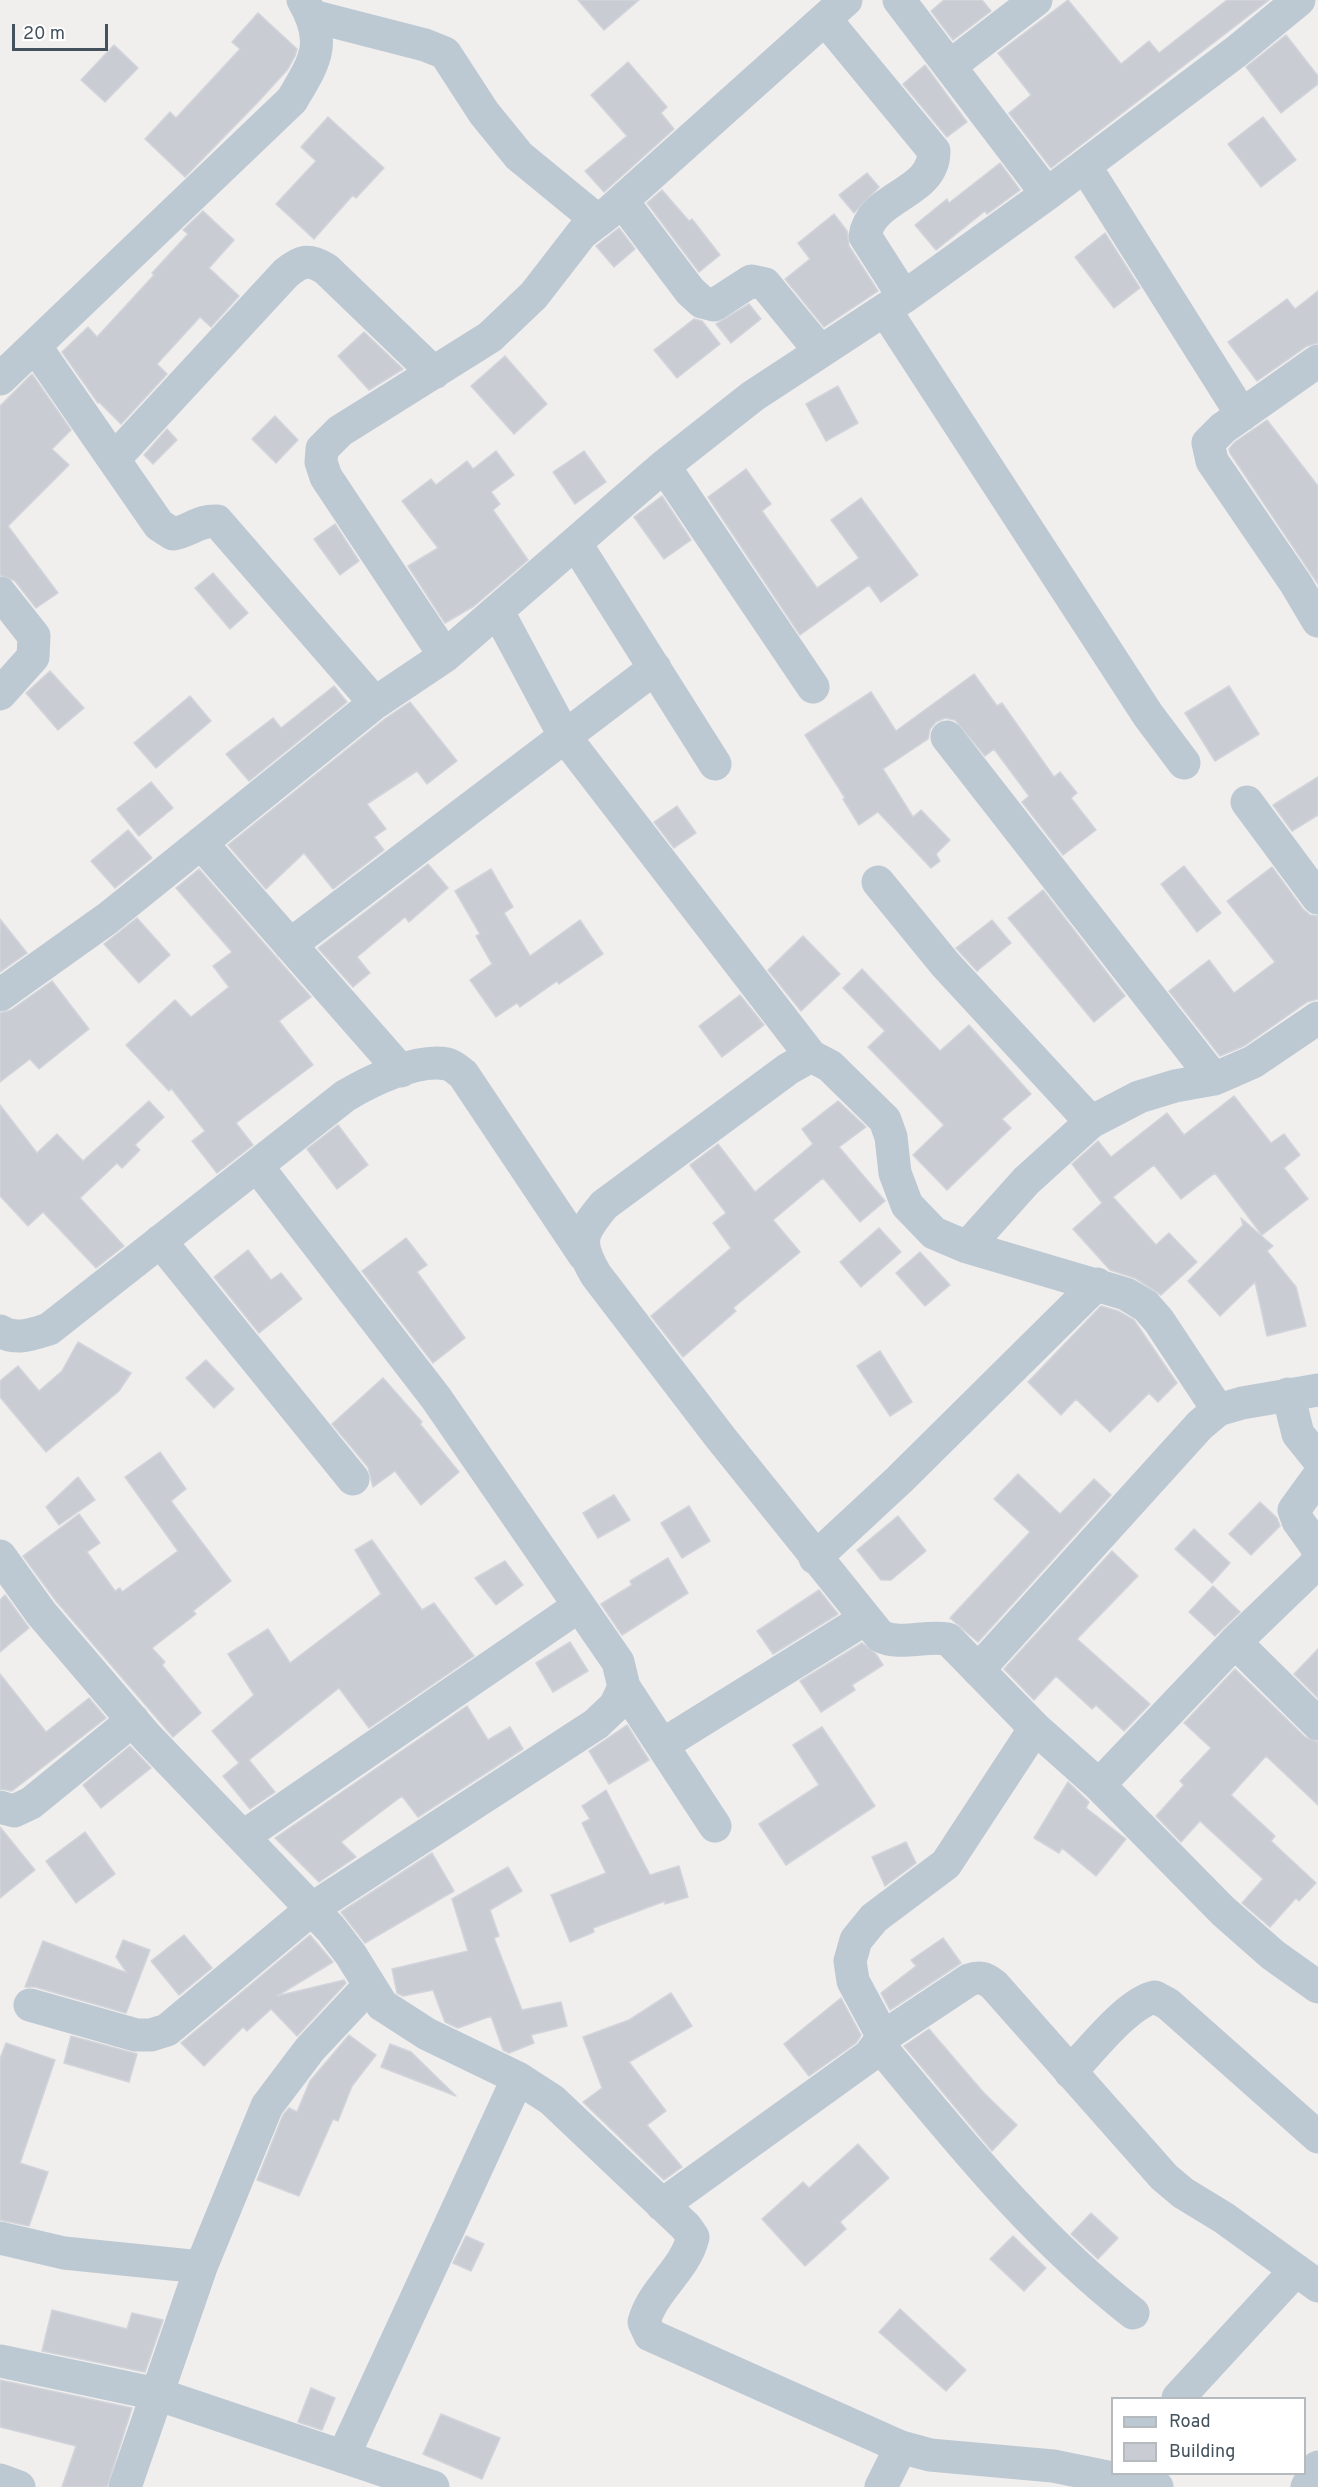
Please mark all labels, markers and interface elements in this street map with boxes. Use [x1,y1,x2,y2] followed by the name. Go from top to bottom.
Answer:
[15,12,111,50] scale bar
[23,23,65,46] text: 20 m
[1111,2397,1306,2475] legend
[1169,2411,1211,2434] text: Road
[1169,2441,1235,2464] text: Building

